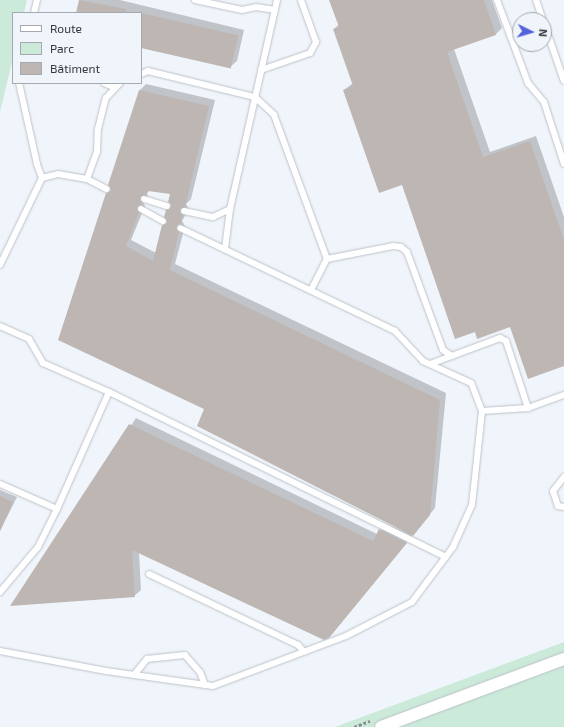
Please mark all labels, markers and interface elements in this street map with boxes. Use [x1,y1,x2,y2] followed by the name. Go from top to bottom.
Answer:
[12,12,142,84] legend
[512,12,552,52] north arrow
[50,21,82,35] text: Route
[537,28,550,38] text: N
[50,41,74,55] text: Parc
[50,61,100,75] text: Bâtiment

